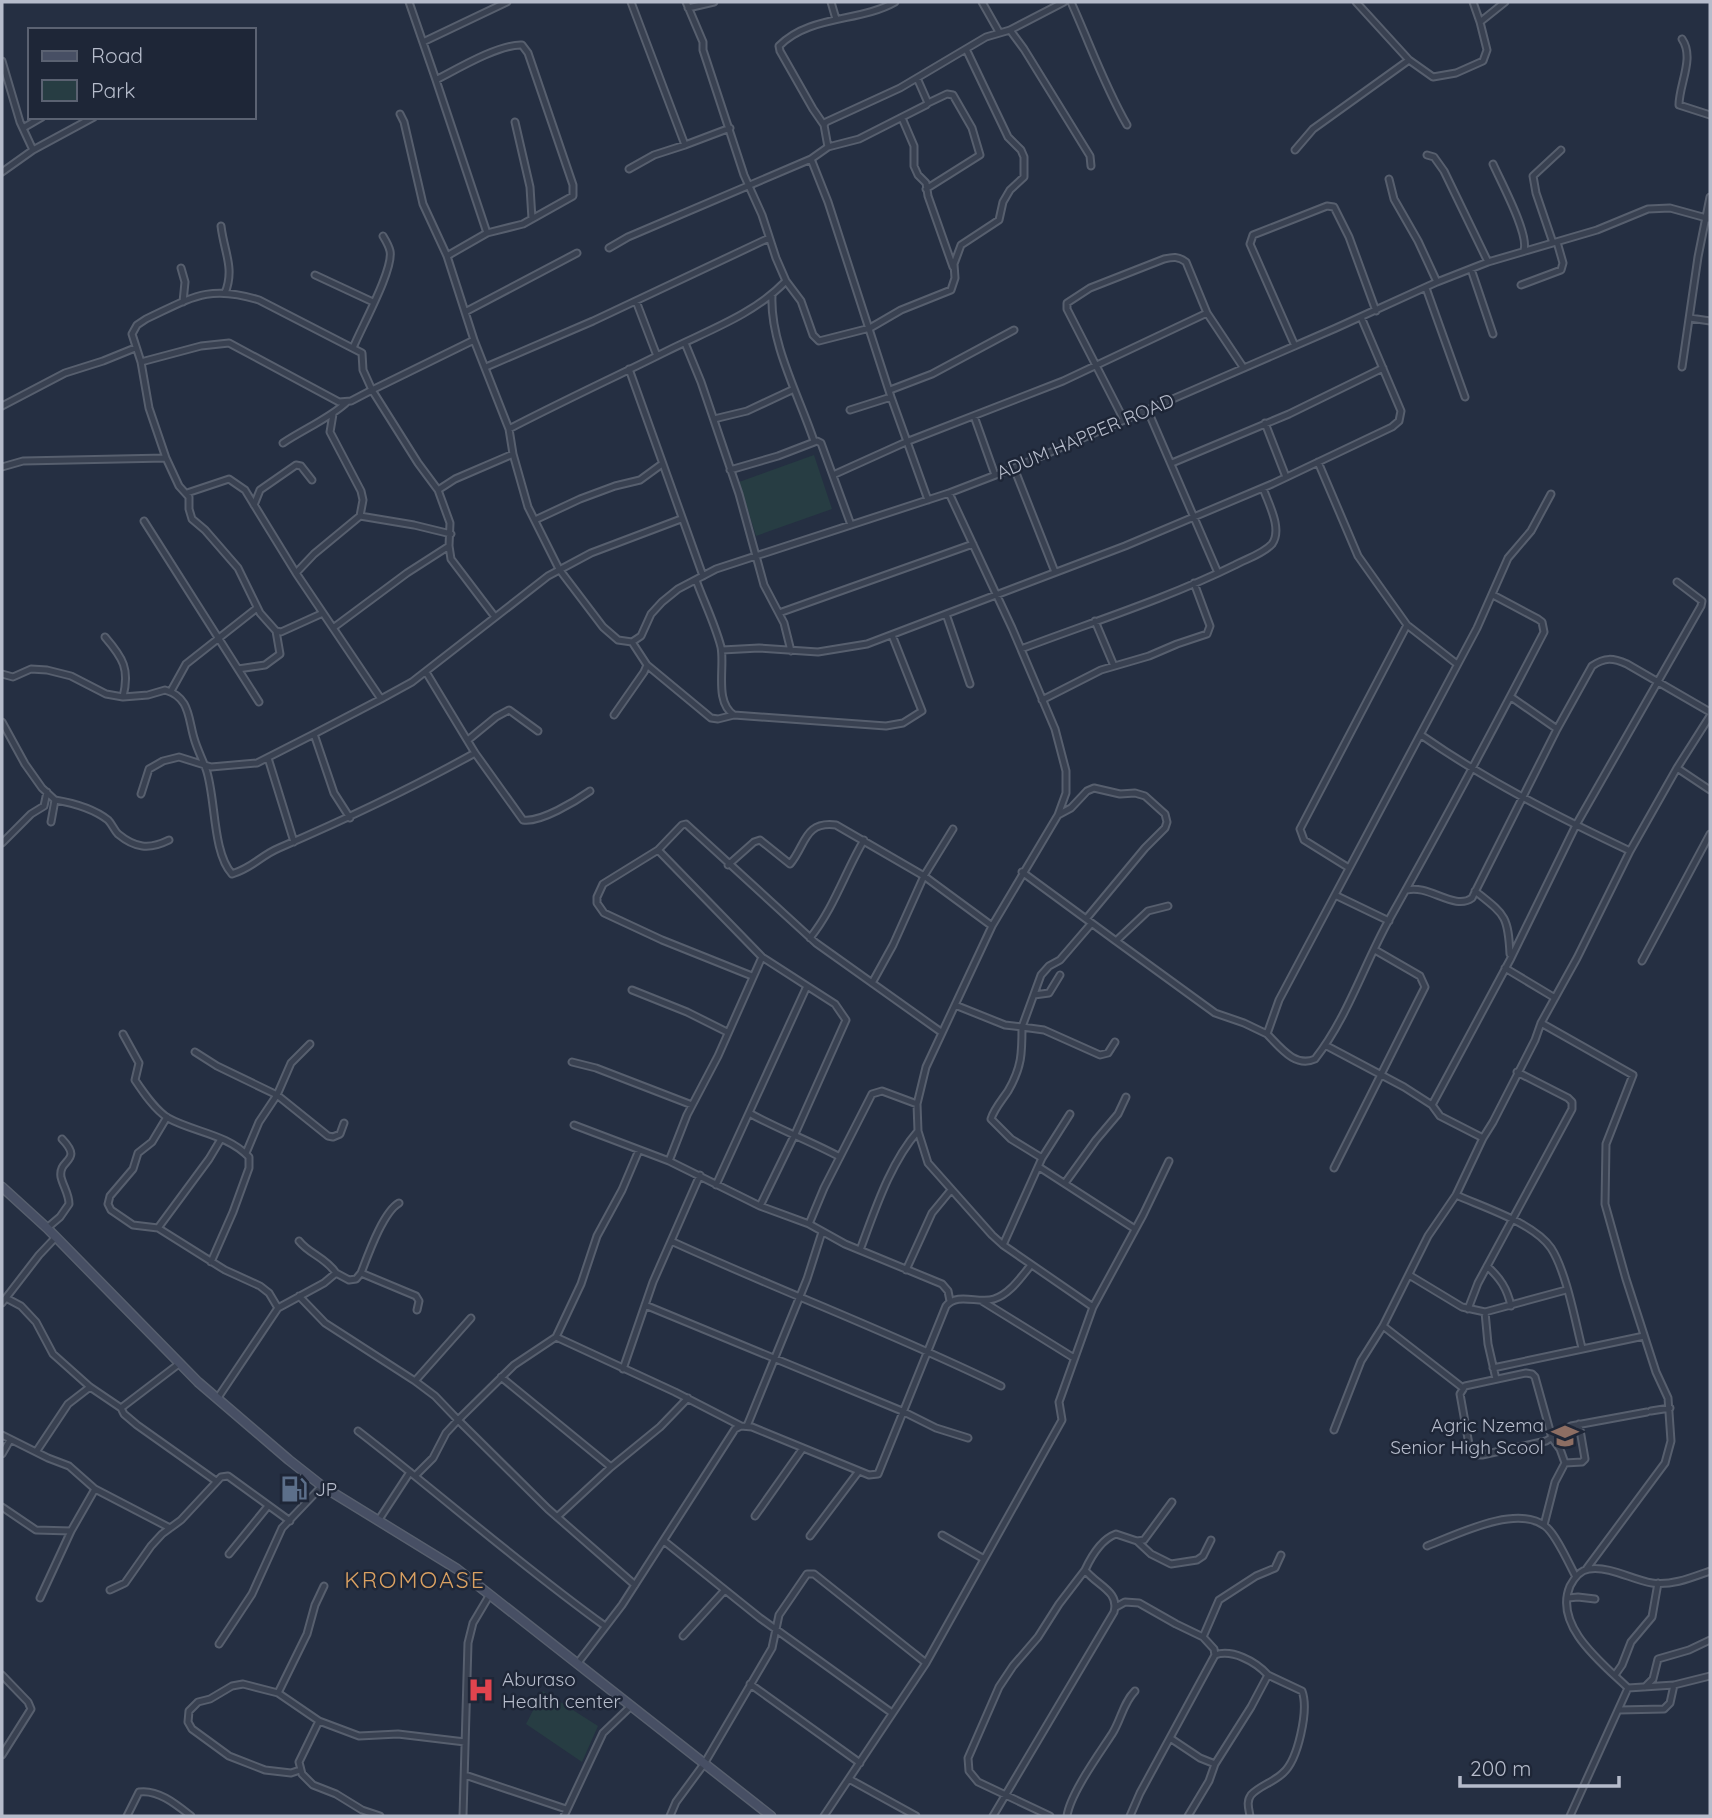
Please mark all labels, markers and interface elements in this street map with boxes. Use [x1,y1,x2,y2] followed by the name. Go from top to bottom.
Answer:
[28,28,256,119] legend
[91,42,143,68] text: Road
[91,77,135,103] text: Park
[993,388,1177,484] street label: ADUM HAPPER ROAD
[1390,1413,1544,1459] place label: Agric Nzema Senior High Scool
[1550,1421,1580,1451] school or university icon: Agric Nzema Senior High Scool
[279,1474,309,1504] fuel station icon: JP
[315,1477,337,1501] place label: JP
[344,1565,486,1594] district label: KROMOASE
[502,1667,621,1713] place label: Aburaso Health center
[466,1675,496,1705] hospital icon: Aburaso Health center
[1460,1744,1619,1788] scale bar
[1470,1755,1532,1781] text: 200 m

